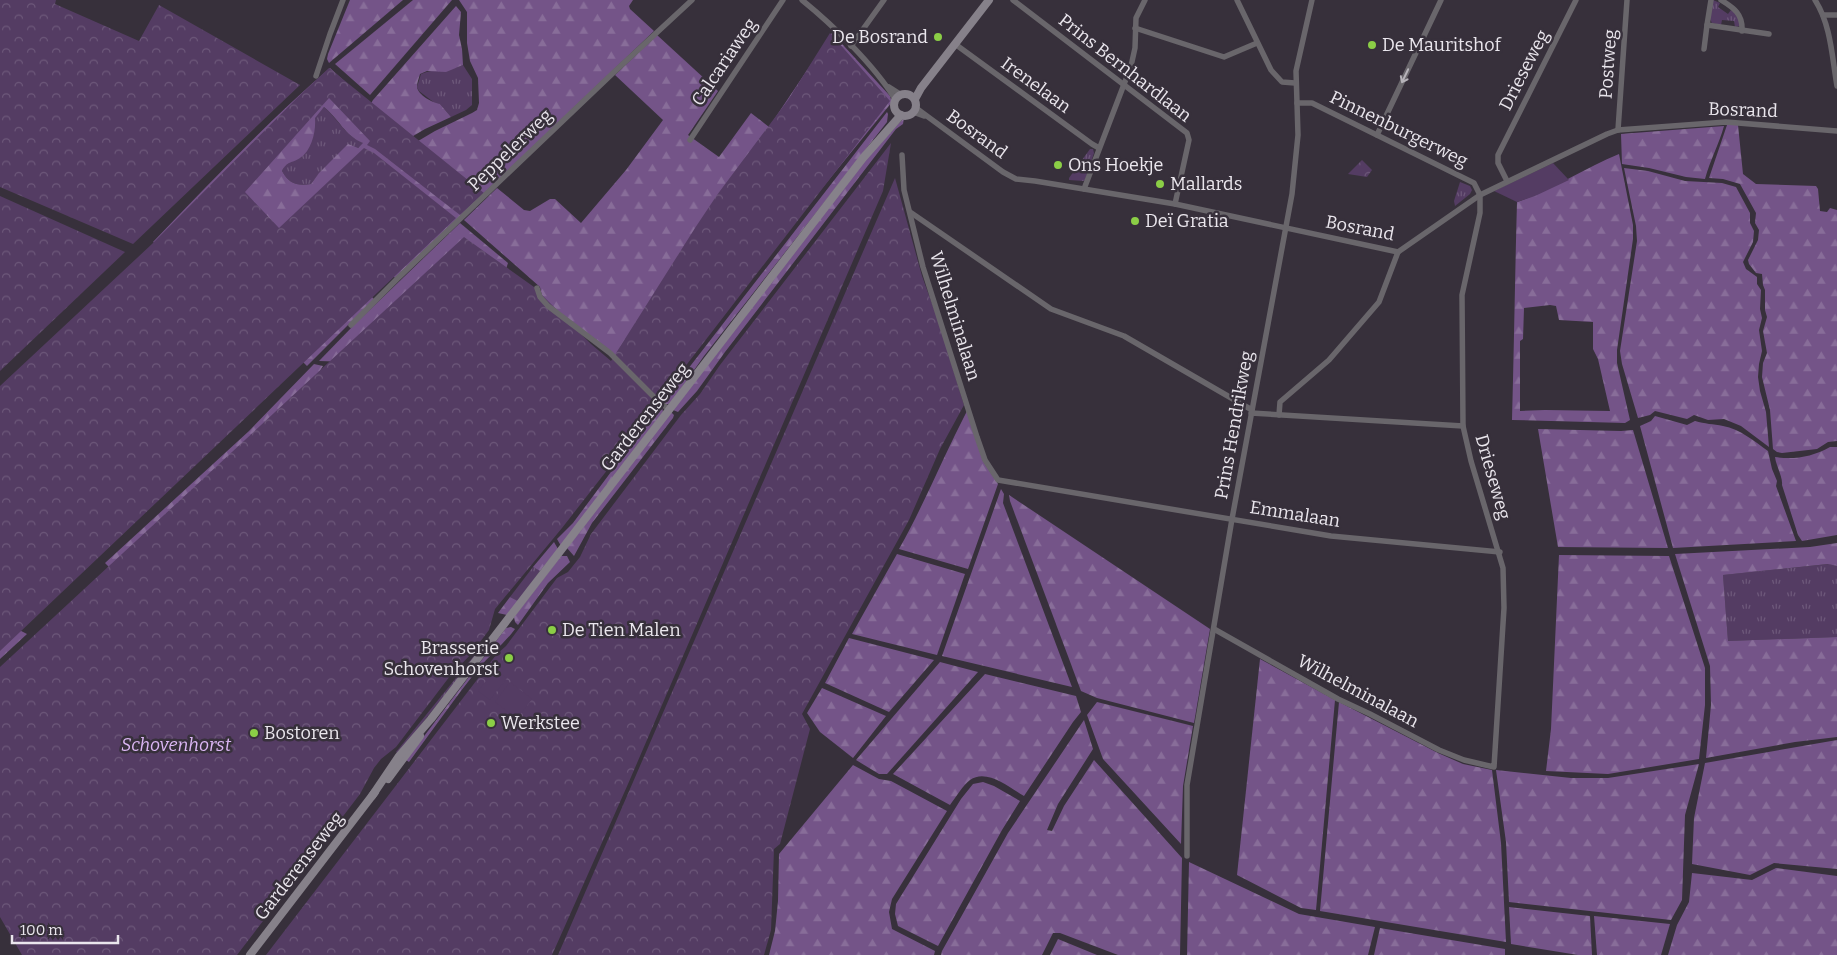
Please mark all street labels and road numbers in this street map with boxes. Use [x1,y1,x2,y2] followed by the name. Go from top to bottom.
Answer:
[1054,9,1196,127] street label: Prins Bernhardlaan
[687,14,761,110] street label: Calcariaweg
[1494,26,1554,114] street label: Drieseweg
[1595,28,1621,100] street label: Postweg
[997,52,1076,118] street label: Irenelaan
[1326,86,1472,172] street label: Pinnenburgerweg
[1708,98,1779,122] street label: Bosrand
[463,104,557,196] street label: Peppelerweg
[942,105,1012,164] street label: Bosrand
[1324,211,1397,246] street label: Bosrand
[925,249,985,384] street label: Wilhelminalaan
[1210,349,1258,501] street label: Prins Hendrikweg
[596,358,694,476] street label: Garderenseweg
[1470,432,1516,522] street label: Drieseweg
[1248,496,1342,532] street label: Emmalaan
[1294,650,1423,732] street label: Wilhelminalaan
[250,807,348,925] street label: Garderenseweg

